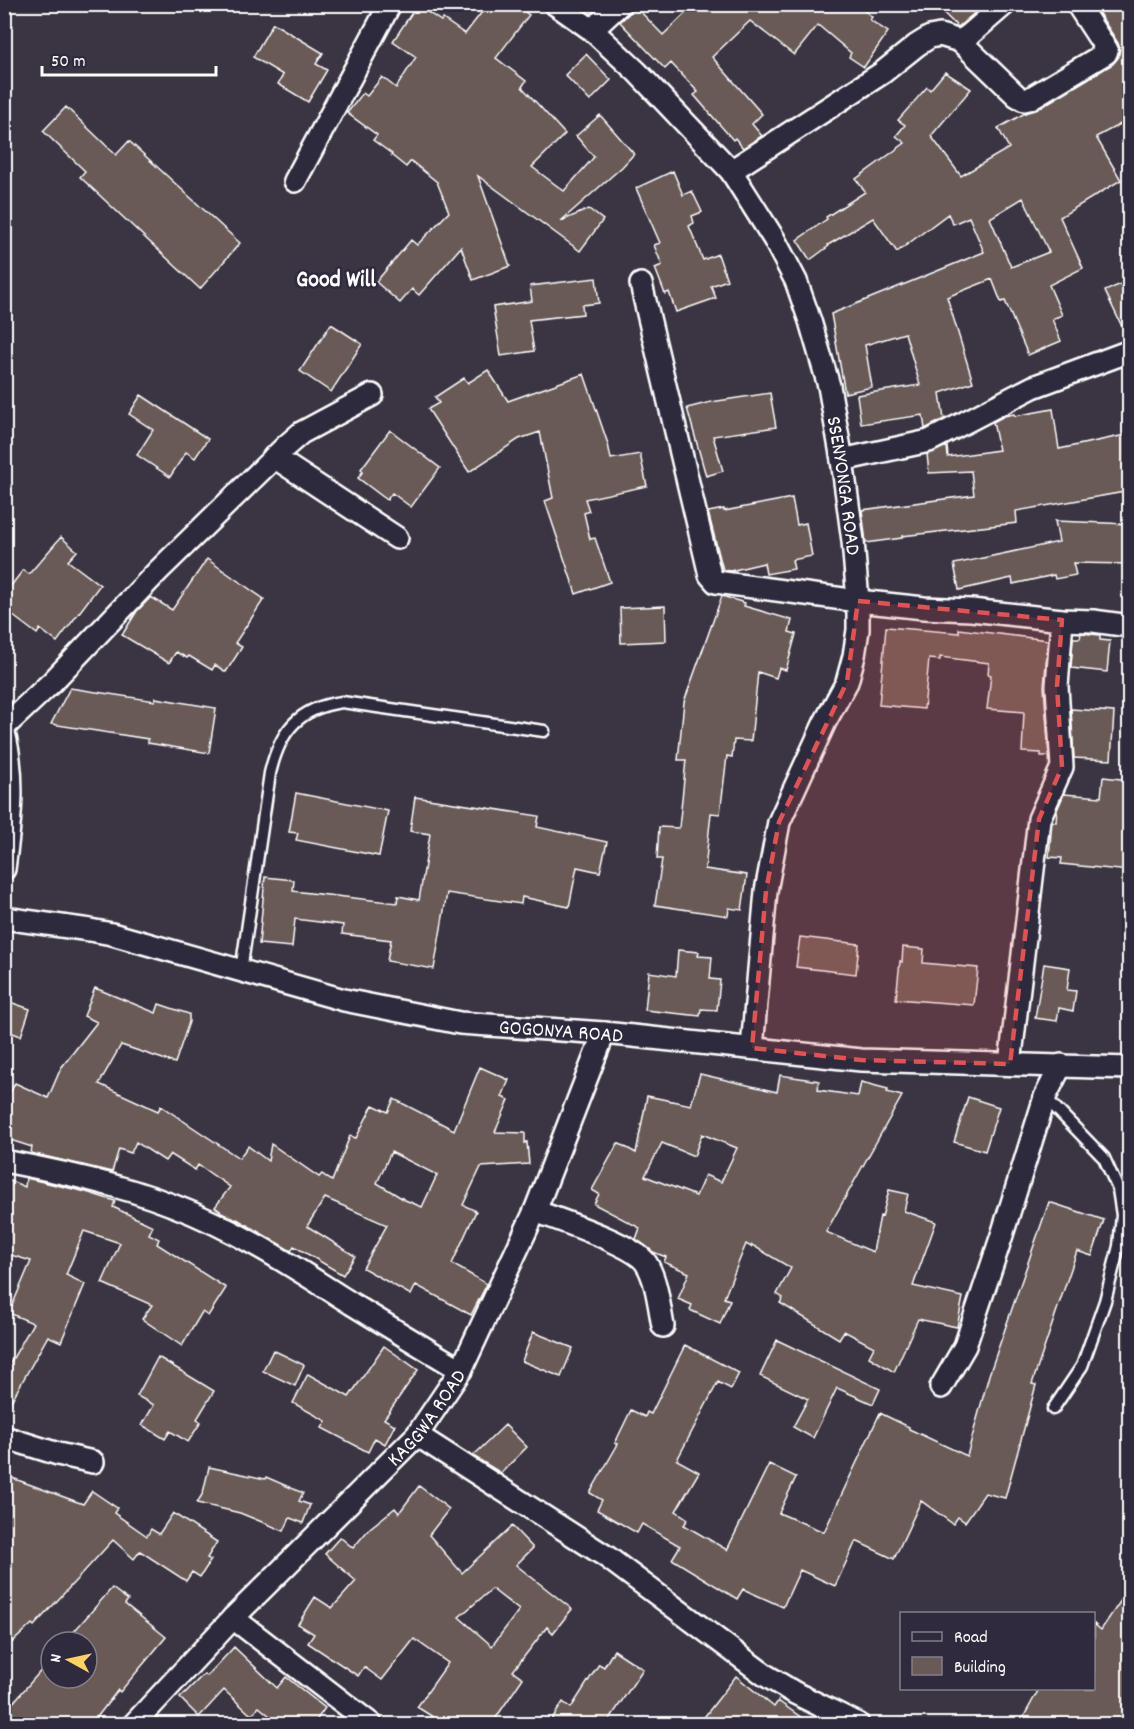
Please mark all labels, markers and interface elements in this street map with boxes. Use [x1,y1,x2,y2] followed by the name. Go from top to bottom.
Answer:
[42,39,216,77] scale bar
[51,50,86,75] text: 50 m
[296,264,376,298] district label: Good Will
[817,414,866,557] street label: SSENYONGA ROAD
[498,1014,624,1053] street label: GOGONYA ROAD
[381,1364,475,1475] street label: KAGGWA ROAD
[900,1612,1095,1690] legend
[954,1626,988,1651] text: Road
[39,1630,99,1690] north arrow
[45,1653,69,1664] text: N
[954,1656,1006,1681] text: Building

